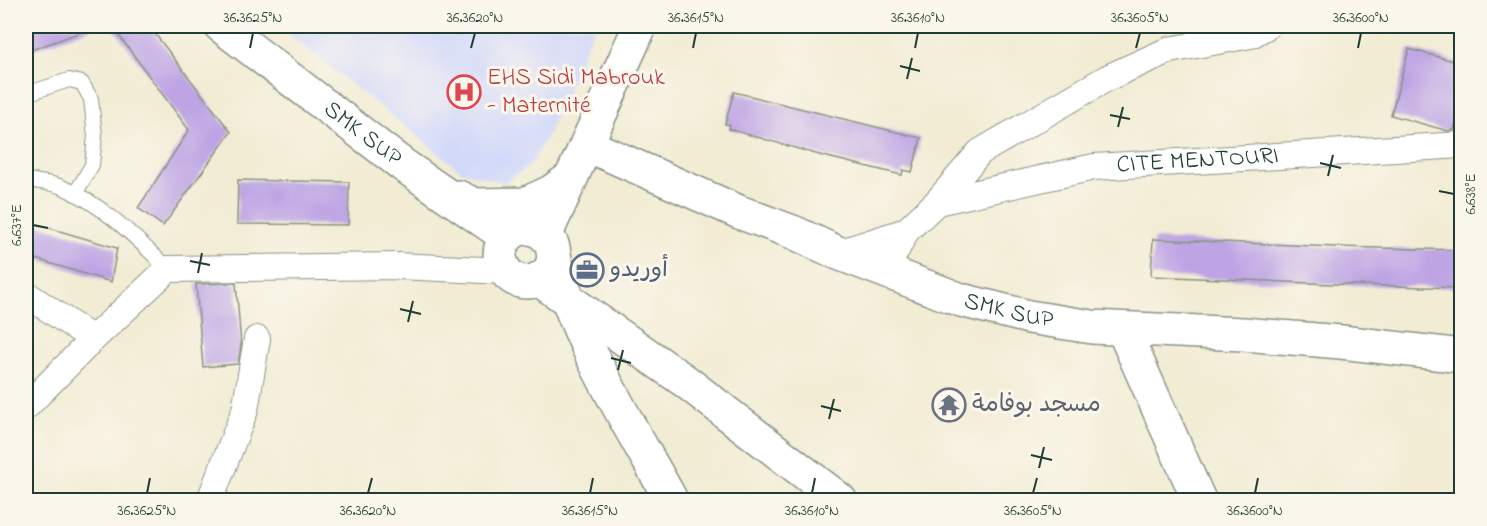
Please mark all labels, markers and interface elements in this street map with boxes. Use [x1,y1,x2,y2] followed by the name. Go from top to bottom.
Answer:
[224,7,282,29] text: 36.3625°N
[447,7,503,29] text: 36.3620°N
[668,7,724,29] text: 36.3615°N
[891,7,945,29] text: 36.3610°N
[1111,7,1169,29] text: 36.3605°N
[1333,7,1389,29] text: 36.3600°N
[487,61,665,124] place label: EHS Sidi Mabrouk - Maternité
[446,74,482,110] hospital icon: EHS Sidi Mabrouk - Maternité
[316,93,410,176] street label: SMK SUP
[1116,138,1280,183] street label: CITE MENTOURI
[1460,173,1482,215] text: 6.638°E
[6,204,28,246] text: 6.637°E
[569,252,605,288] office icon: أوريدو
[609,253,668,288] place label: أوريدو
[960,284,1056,338] street label: SMK SUP
[931,387,967,423] temple icon: مسجد بوفامة
[972,388,1101,423] place label: مسجد بوفامة
[118,500,176,522] text: 36.3625°N
[340,500,396,522] text: 36.3620°N
[562,500,618,522] text: 36.3615°N
[785,500,839,522] text: 36.3610°N
[1004,500,1062,522] text: 36.3605°N
[1227,500,1283,522] text: 36.3600°N

